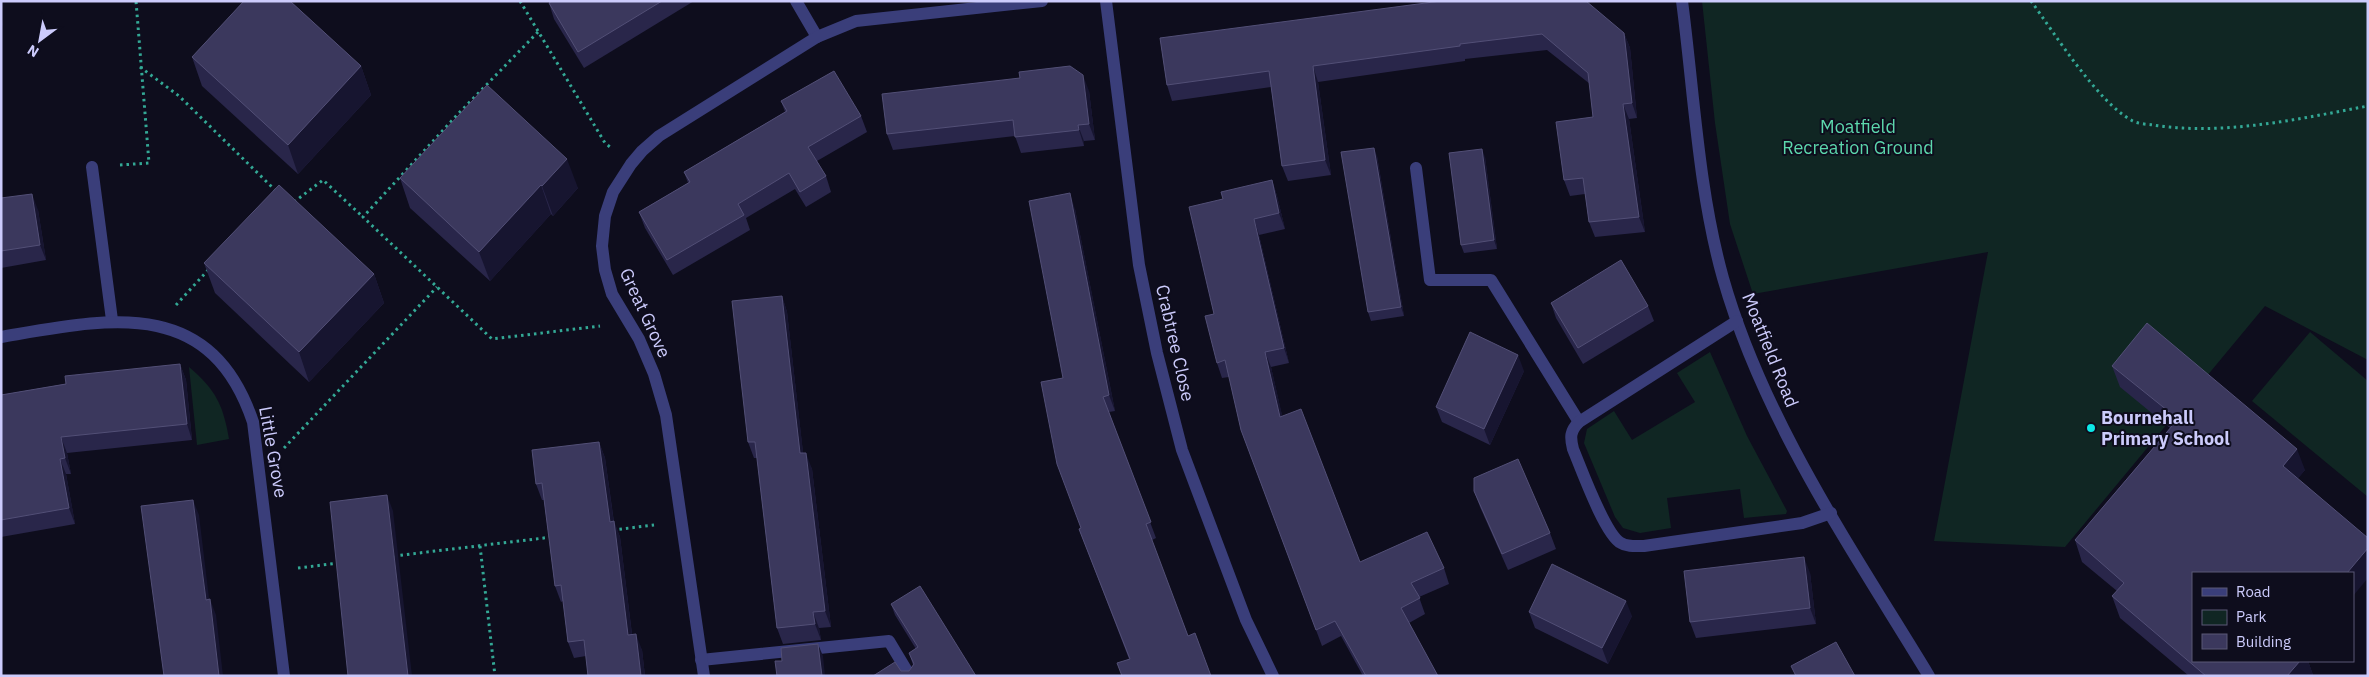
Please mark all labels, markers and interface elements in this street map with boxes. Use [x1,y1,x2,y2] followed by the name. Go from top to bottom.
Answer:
[15,15,65,65] north arrow
[24,41,42,61] text: N
[1782,115,1934,159] park label: Moatfield Recreation Ground
[615,264,676,362] street label: Great Grove
[1151,282,1200,404] street label: Crabtree Close
[1737,289,1804,410] street label: Moatfield Road
[254,404,293,500] street label: Little Grove
[2101,406,2230,450] place label: Bournehall Primary School
[2085,422,2097,434] marker: Bournehall Primary School
[2192,572,2354,662] legend
[2236,582,2271,601] text: Road
[2236,607,2266,626] text: Park
[2236,632,2291,651] text: Building

